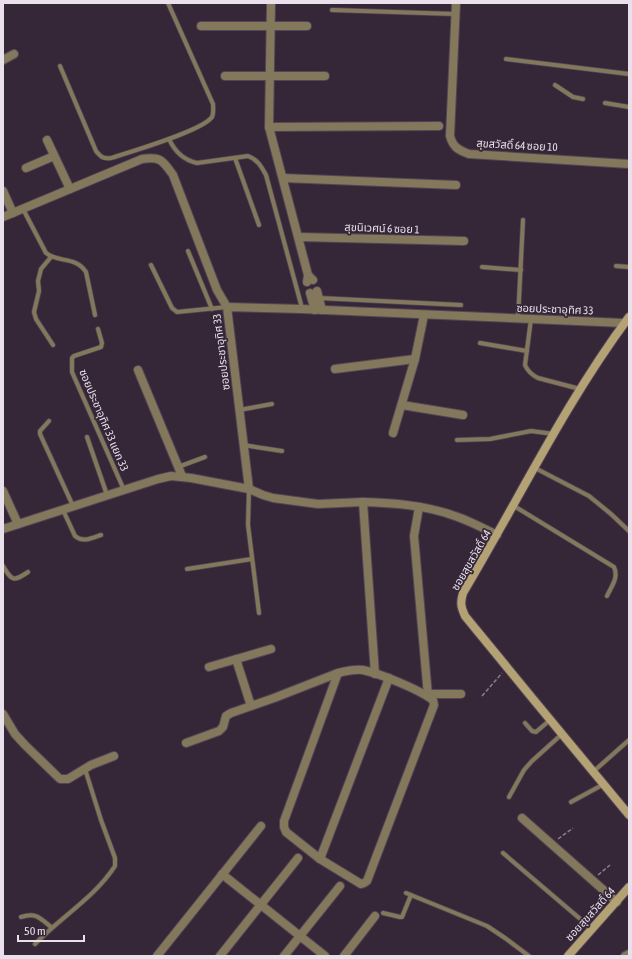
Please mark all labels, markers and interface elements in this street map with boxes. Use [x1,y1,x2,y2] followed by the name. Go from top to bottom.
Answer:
[476,137,558,154] street label: สุขสวัสดิ์ 64 ซอย 10
[344,221,420,236] street label: สุขนิเวศน์ 6 ซอย 1
[516,302,594,317] street label: ซอยประชาอุทิศ 33
[210,313,233,391] street label: ซอยประชาอุทิศ 33
[76,367,131,473] street label: ซอยประชาอุทิศ 33 แยก 33
[449,527,494,593] street label: ซอยสุขสวัสดิ์ 64
[563,885,618,944] street label: ซอยสุขสวัสดิ์ 64
[18,917,84,943] scale bar
[24,924,46,938] text: 50 m

